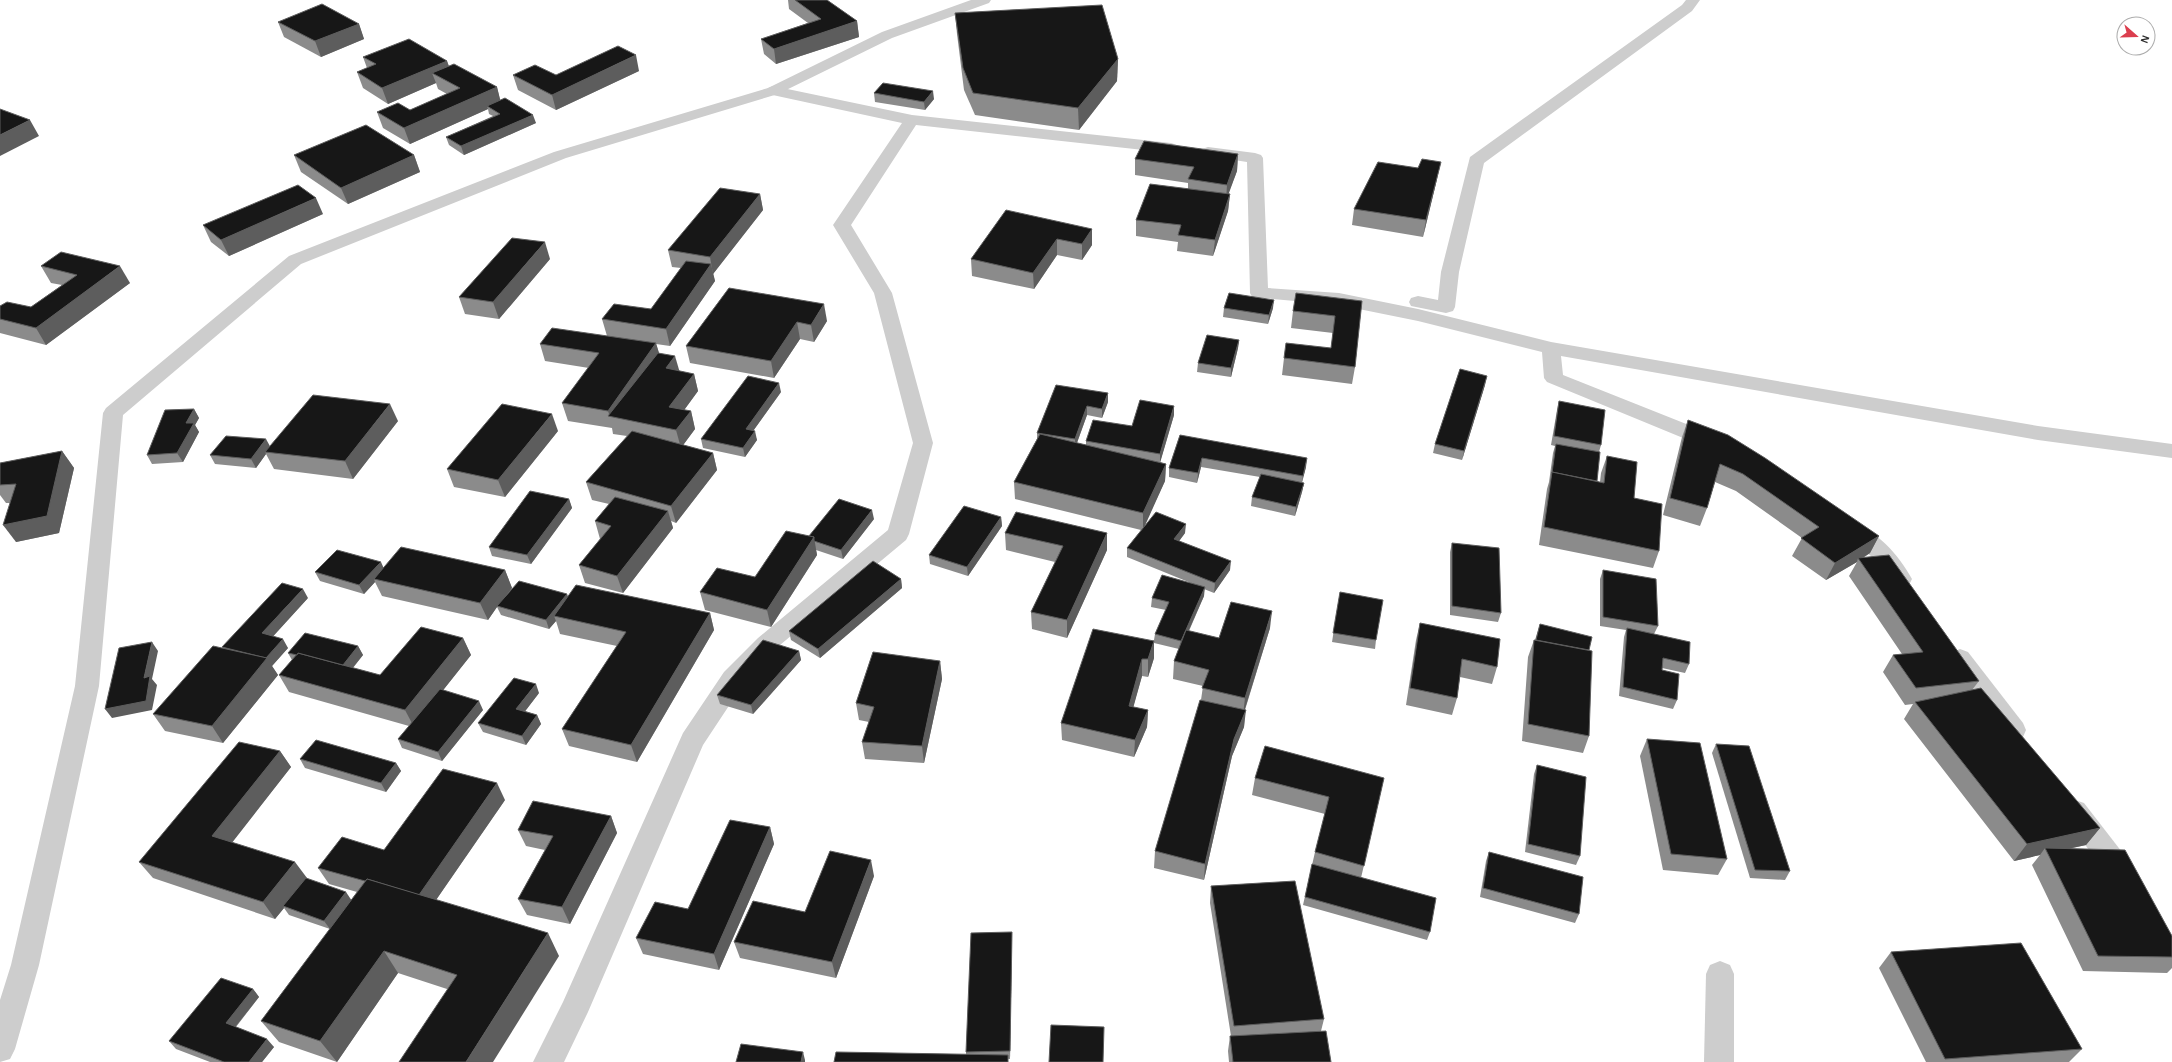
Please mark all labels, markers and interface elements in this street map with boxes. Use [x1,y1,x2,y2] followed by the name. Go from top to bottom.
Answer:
[2116,16,2156,56] north arrow
[2138,34,2151,45] text: N

